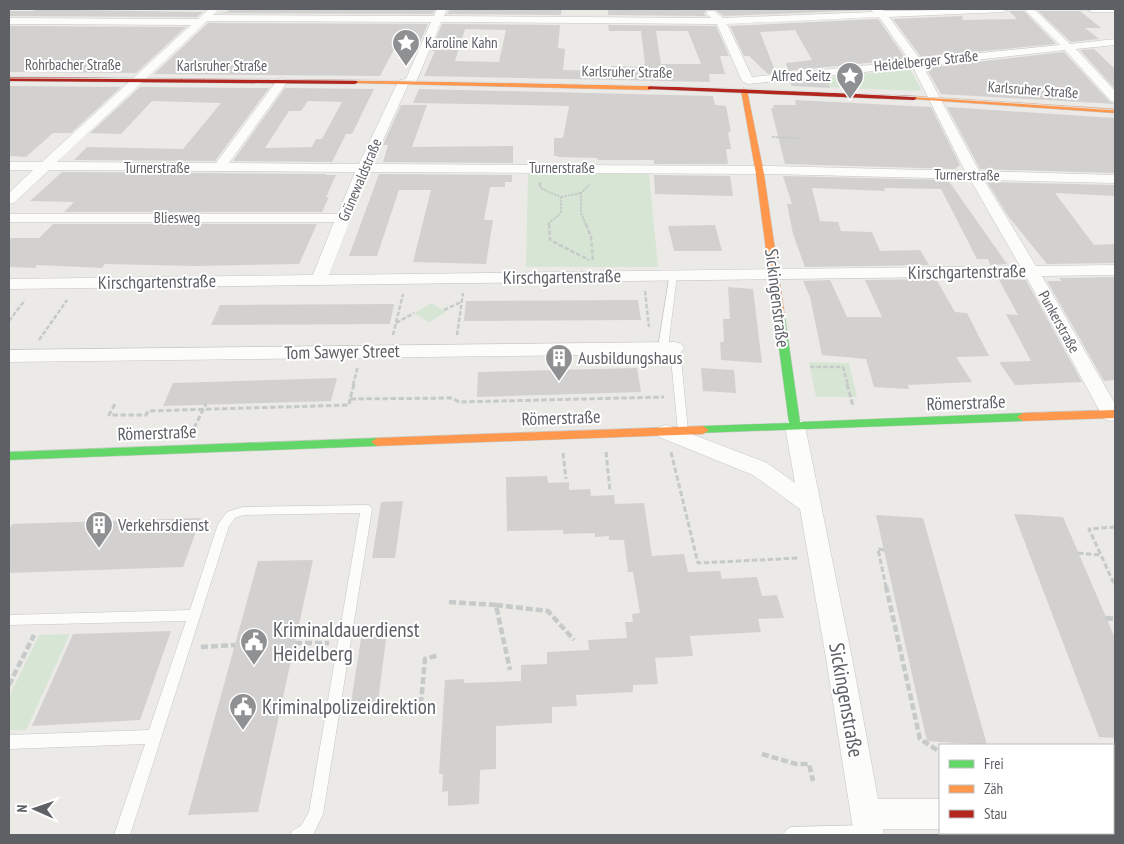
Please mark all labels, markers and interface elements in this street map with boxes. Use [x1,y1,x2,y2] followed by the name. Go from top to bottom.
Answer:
[391,28,421,67] place icon: Karoline Kahn
[425,33,498,52] place label: Karoline Kahn
[873,46,979,75] street label: Heidelberger Straße
[25,55,121,74] street label: Rohrbacher Straße
[177,56,267,75] street label: Karlsruher Straße
[582,61,672,82] street label: Karlsruher Straße
[835,61,865,100] place icon: Alfred Seitz
[771,66,831,85] place label: Alfred Seitz
[987,77,1079,102] street label: Karlsruher Straße
[334,135,386,224] street label: Grünewaldstraße
[124,158,190,177] street label: Turnerstraße
[529,158,595,177] street label: Turnerstraße
[934,164,1000,185] street label: Turnerstraße
[154,208,200,227] street label: Bliesweg
[760,247,795,349] street label: Sickingenstraße
[908,259,1026,284] street label: Kirschgartenstraße
[503,264,621,289] street label: Kirschgartenstraße
[98,269,216,294] street label: Kirschgartenstraße
[1035,287,1084,356] street label: Punkerstraße
[284,339,400,364] street label: Tom Sawyer Street
[544,343,574,382] building icon: Ausbildungshaus
[578,346,683,369] place label: Ausbildungshaus
[926,390,1006,415] street label: Römerstraße
[521,405,601,430] street label: Römerstraße
[117,420,197,445] street label: Römerstraße
[84,510,114,549] building icon: Verkehrsdienst
[117,513,209,536] place label: Verkehrsdienst
[273,616,420,667] place label: Kriminaldauerdienst Heidelberg
[239,627,269,666] public building icon: Kriminaldauerdienst Heidelberg
[823,641,870,759] street label: Sickingenstraße
[228,692,258,731] public building icon: Kriminalpolizeidirektion
[262,693,436,720] place label: Kriminalpolizeidirektion
[939,744,1114,834] legend
[984,754,1004,773] text: Frei
[984,779,1003,798] text: Zäh
[10,784,60,834] north arrow
[13,804,31,813] text: N
[984,804,1007,823] text: Stau

